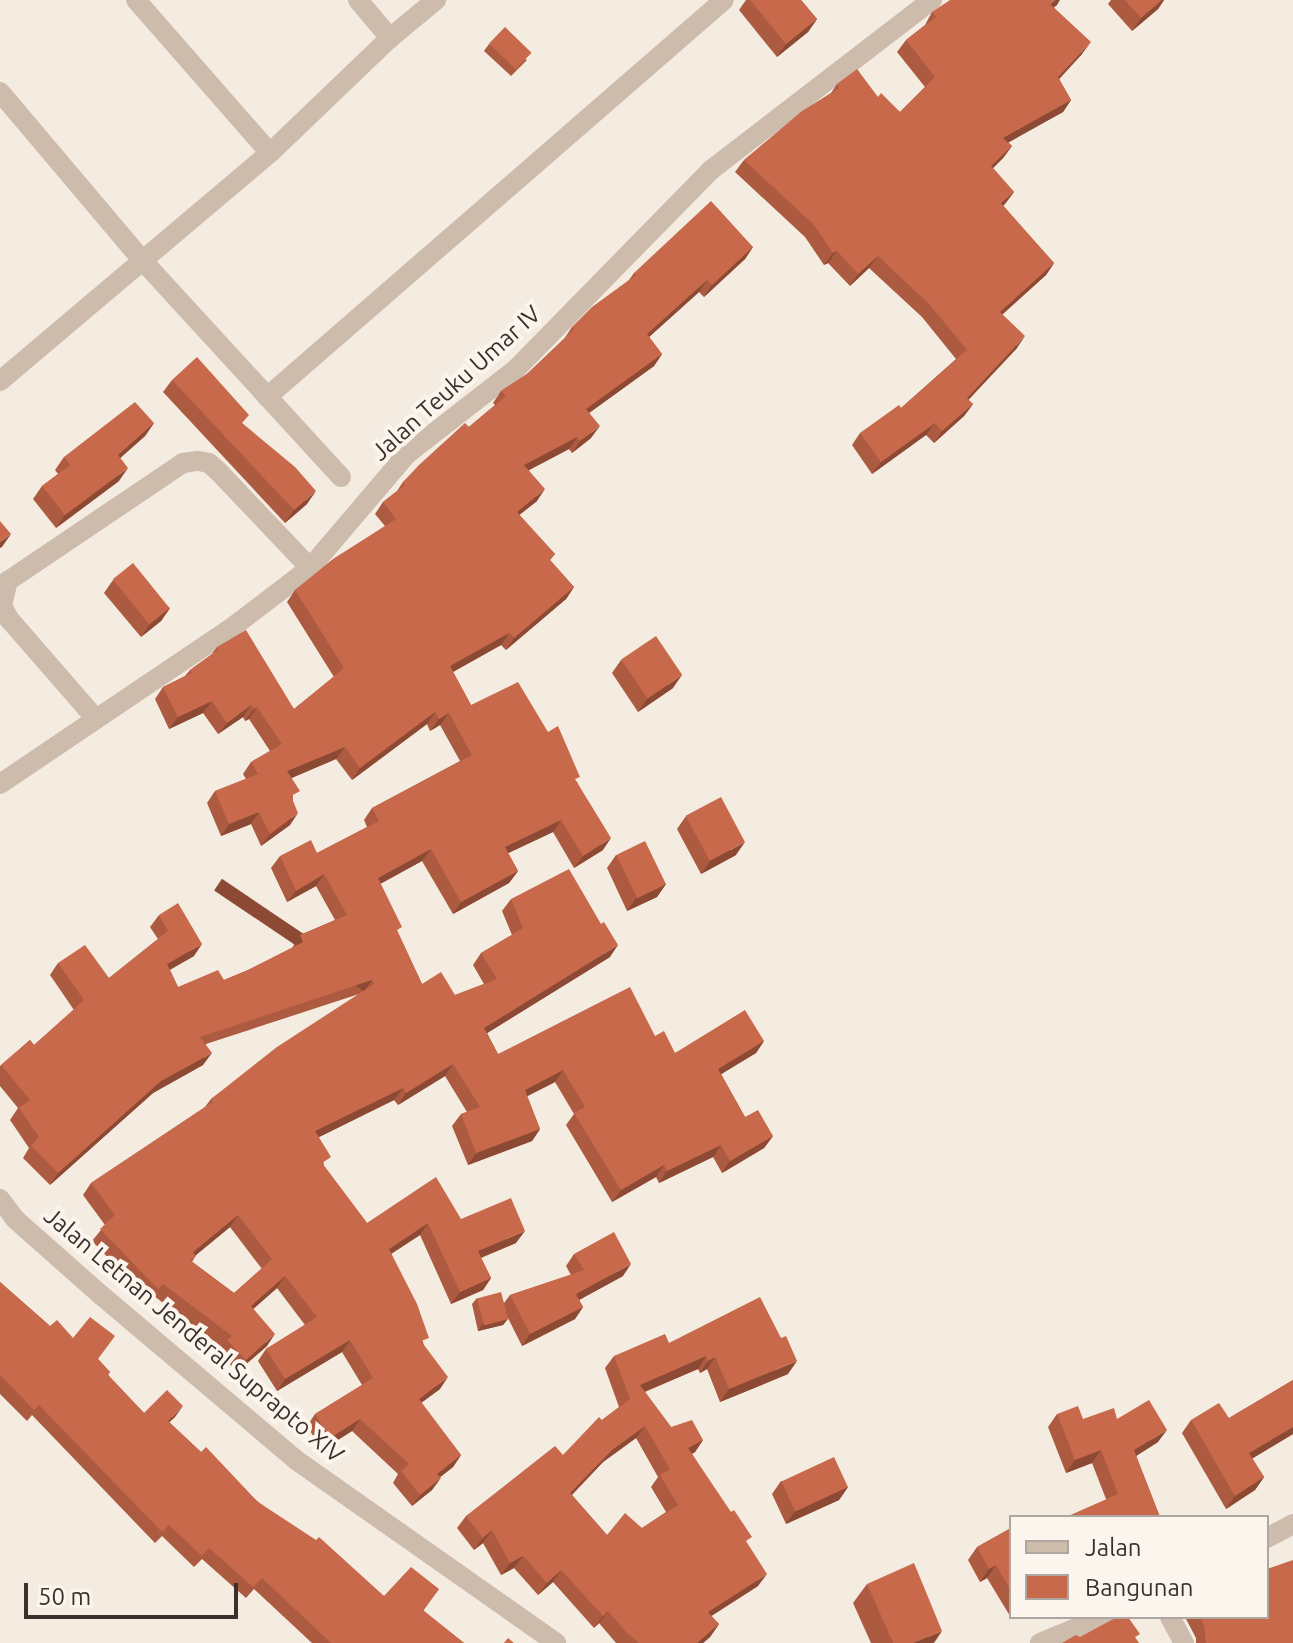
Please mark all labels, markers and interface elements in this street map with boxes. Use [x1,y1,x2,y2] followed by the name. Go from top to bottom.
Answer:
[365,299,547,467] street label: Jalan Teuku Umar IV
[38,1201,350,1469] street label: Jalan Letnan Jenderal Suprapto XIV
[1009,1515,1269,1619] legend
[1085,1534,1142,1561] text: Jalan
[28,1567,242,1617] scale bar
[1085,1574,1194,1601] text: Bangunan
[38,1583,91,1610] text: 50 m

